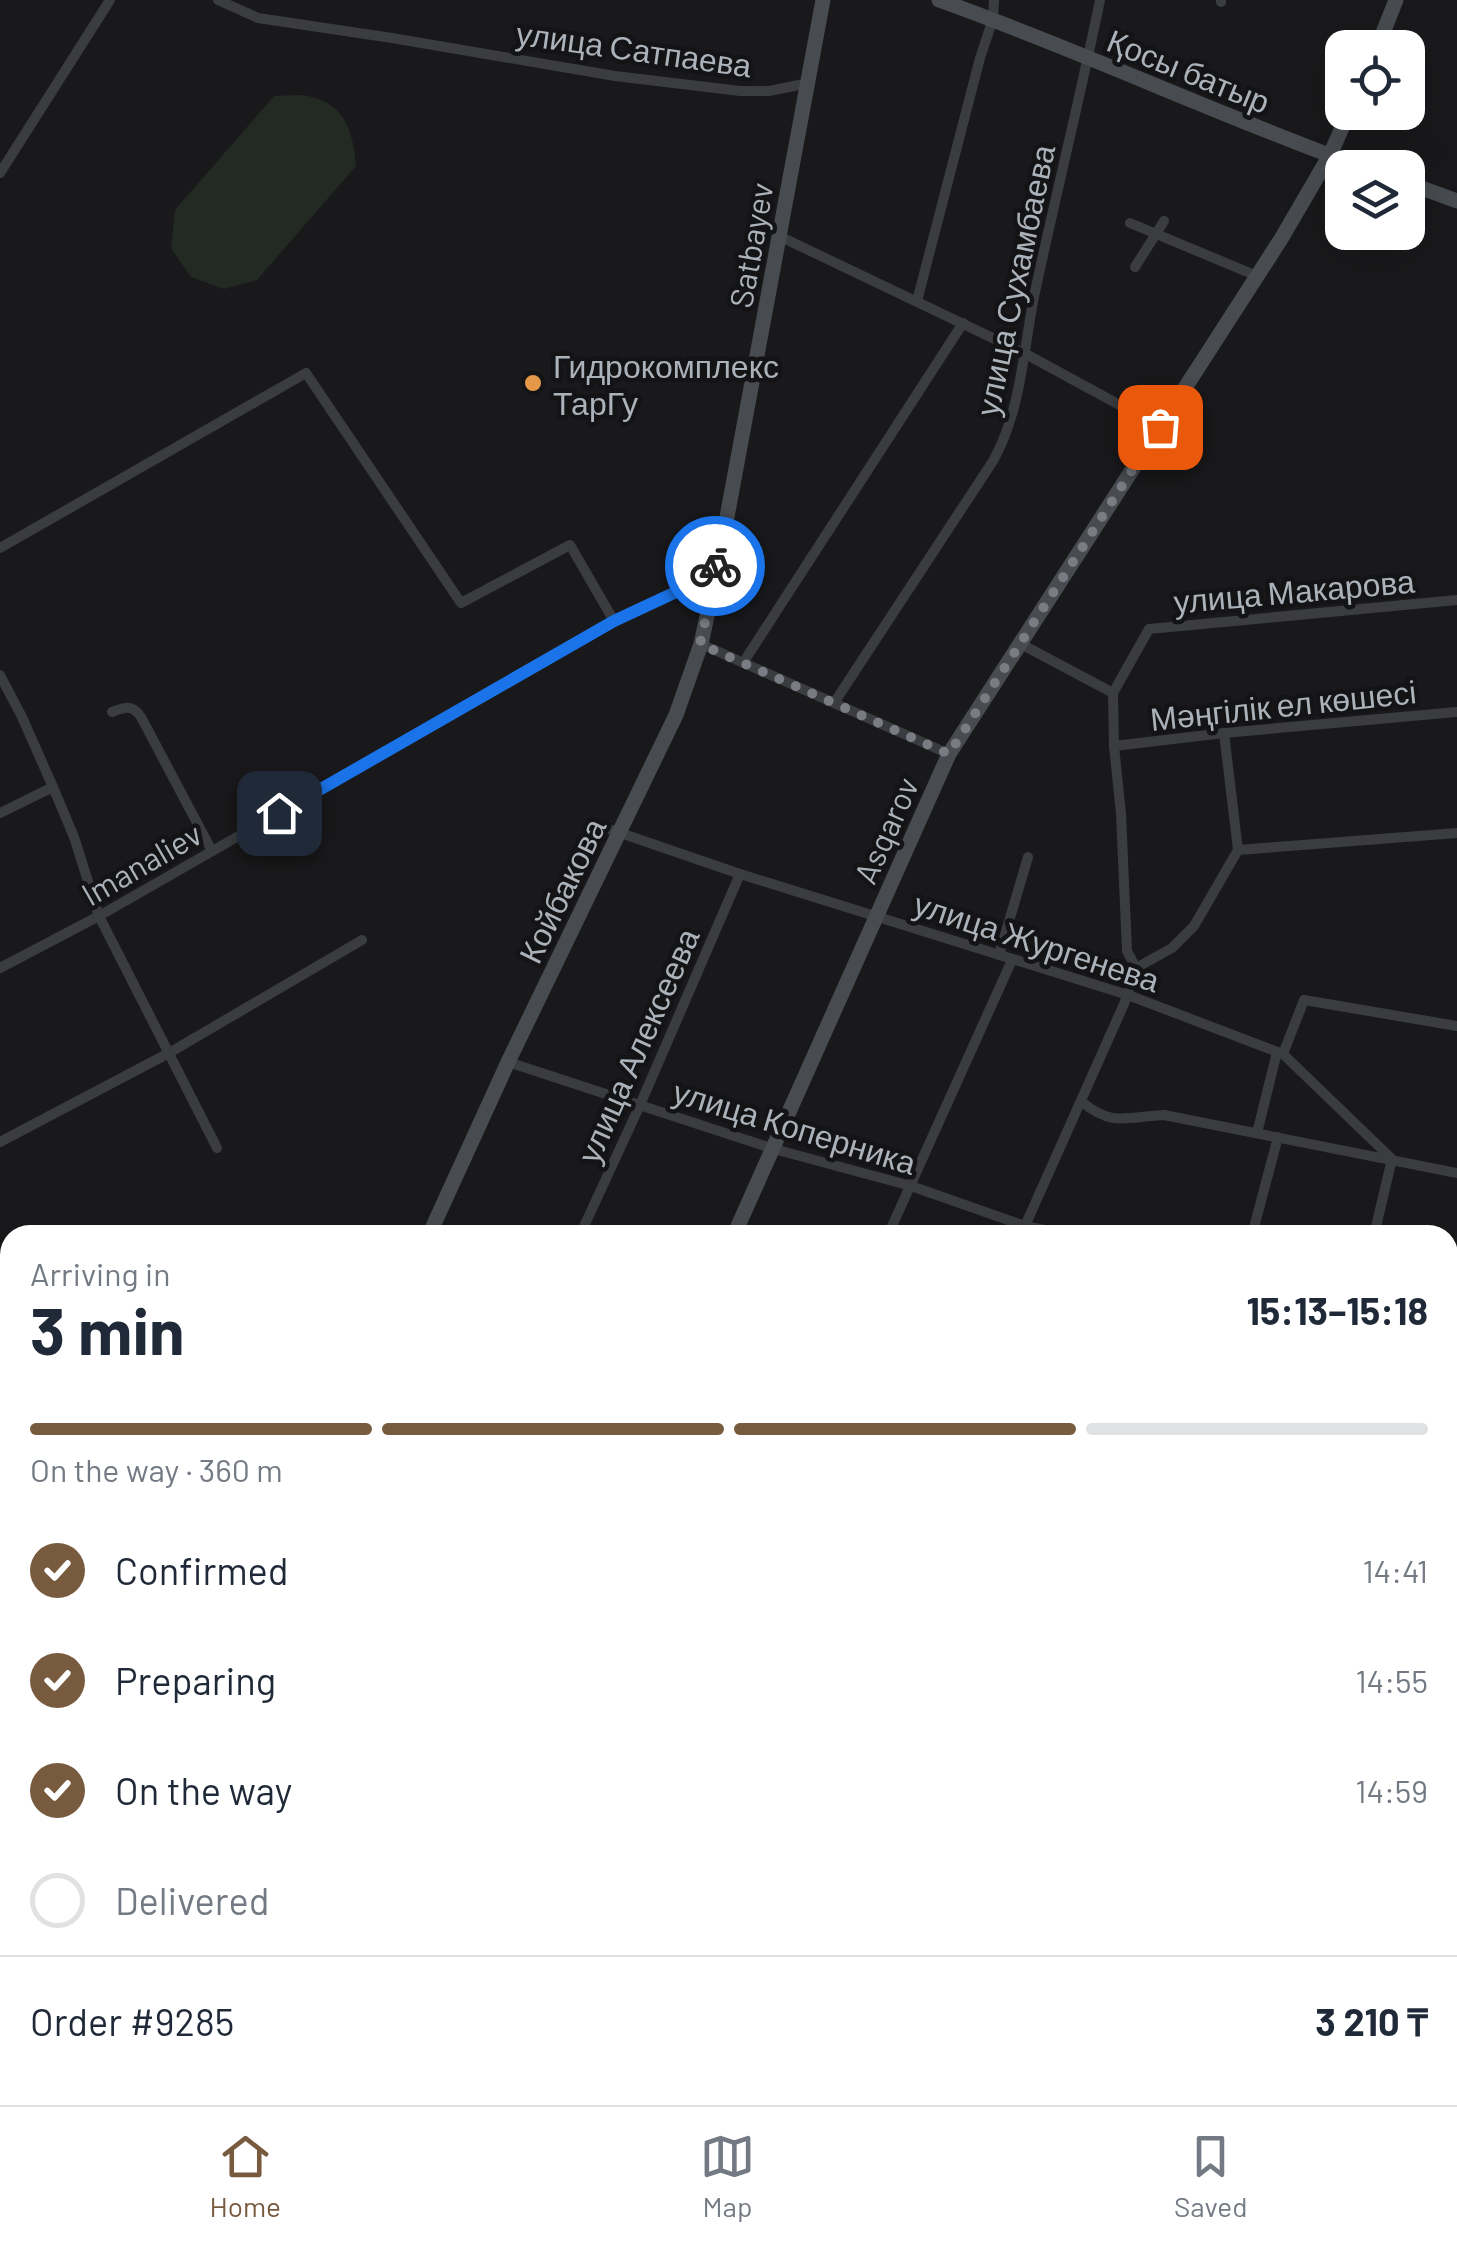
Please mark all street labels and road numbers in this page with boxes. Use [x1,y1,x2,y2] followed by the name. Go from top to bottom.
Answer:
[514,13,754,84] street label: улица Сатпаева
[1102,20,1276,121] street label: Қосы батыр
[967,141,1062,419] street label: улица Сухамбаева
[720,180,780,310] street label: Satbayev
[1172,561,1416,620] street label: улица Макарова
[1148,671,1418,738] street label: Мәңгілік ел көшесі
[845,771,925,889] street label: Asqarov
[510,811,612,969] street label: Койбакова
[74,814,208,912] street label: Imanaliev
[909,883,1165,1000] street label: улица Жургенева
[568,922,707,1169] street label: улица Алексеева
[669,1071,921,1182] street label: улица Коперника

